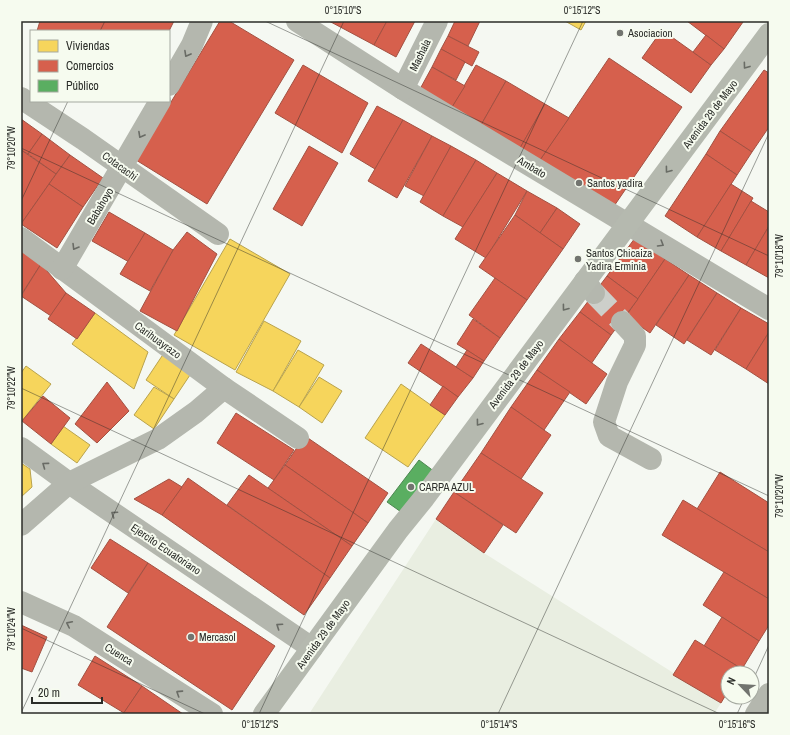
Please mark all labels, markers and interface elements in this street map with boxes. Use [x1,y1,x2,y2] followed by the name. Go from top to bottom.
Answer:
[325,4,362,17] text: 0°15'10"S
[564,4,601,17] text: 0°15'12"S
[627,26,673,40] place label: Asociacion
[615,28,625,38] marker: Asociacion
[30,30,170,102] legend
[406,37,434,73] street label: Machala
[66,38,110,54] text: Viviendas
[184,50,191,57] one-way arrow
[66,58,114,74] text: Comercios
[744,61,751,68] one-way arrow
[679,77,740,152] street label: Avenida 29 de Mayo
[66,78,99,94] text: Público
[5,126,18,170] text: 79°10'20"W
[138,131,146,138] one-way arrow
[99,148,141,184] street label: Cotacachi
[514,152,549,181] street label: Ambato
[666,165,673,172] one-way arrow
[587,176,643,190] place label: Santos yadira
[574,178,584,188] marker: Santos yadira
[84,185,116,227] street label: Babahoyo
[773,234,786,278] text: 79°10'18"W
[657,240,664,247] one-way arrow
[73,243,80,250] one-way arrow
[586,246,652,273] place label: Santos Chicaiza Yadira Erminia
[573,254,583,264] marker: Santos Chicaiza Yadira Erminia
[563,303,570,310] one-way arrow
[132,318,184,362] street label: Carihuayrazo
[485,337,546,412] street label: Avenida 29 de Mayo
[5,366,18,410] text: 79°10'22"W
[477,419,484,426] one-way arrow
[42,463,49,470] one-way arrow
[773,474,786,518] text: 79°10'20"W
[419,480,474,494] place label: CARPA AZUL
[406,482,416,492] marker: CARPA AZUL
[111,511,118,518] one-way arrow
[128,520,204,578] street label: Ejercito Ecuatoriano
[292,596,353,672] street label: Avenida 29 de Mayo
[5,607,18,651] text: 79°10'24"W
[66,621,74,629] one-way arrow
[277,624,284,631] one-way arrow
[199,630,236,644] place label: Mercasol
[186,632,196,642] marker: Mercasol
[102,640,136,668] street label: Cuenca
[720,665,760,705] north arrow
[723,675,739,687] text: N
[32,679,102,705] scale bar
[38,685,60,701] text: 20 m
[177,691,184,698] one-way arrow
[242,718,279,731] text: 0°15'12"S
[481,718,518,731] text: 0°15'14"S
[719,718,756,731] text: 0°15'16"S

